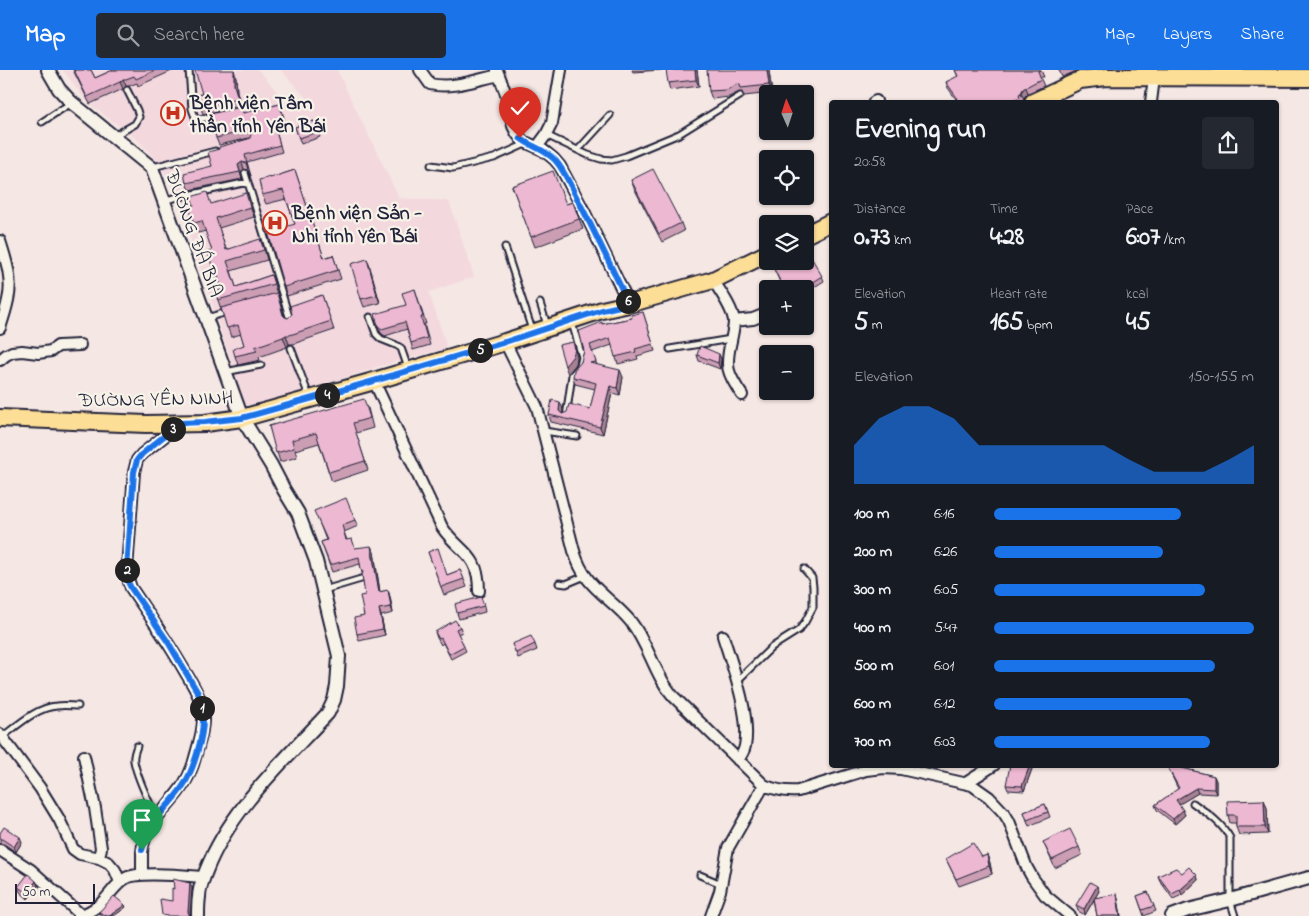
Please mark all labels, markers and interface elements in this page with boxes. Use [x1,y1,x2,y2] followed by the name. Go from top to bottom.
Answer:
[96,13,446,58] search box
[25,18,66,53] text: Map
[114,21,142,49] icon: search
[154,22,245,49] text: Search here
[1105,22,1135,48] text: Map
[1163,22,1213,48] text: Layers
[1241,22,1284,48] text: Share
[759,85,814,140] north arrow
[759,85,814,400] map controls
[499,87,541,138] pin
[189,90,327,142] place label: Bệnh viện Tâm thần tỉnh Yên Bái
[506,94,534,122] icon: check
[160,100,186,126] hospital icon: Bệnh viện Tâm thần tỉnh Yên Bái
[854,110,986,151] text: Evening run
[1202,117,1254,169] button: share
[759,150,814,205] button: locate
[854,150,885,174] text: 20:58
[156,165,229,302] street label: ĐƯỜNG ĐÁ BIA
[854,199,906,220] text: Distance
[990,199,1018,220] text: Time
[1126,199,1153,220] text: Pace
[291,200,422,252] place label: Bệnh viện Sản - Nhi tỉnh Yên Bái
[262,210,288,236] hospital icon: Bệnh viện Sản - Nhi tỉnh Yên Bái
[759,215,814,270] button: layers
[854,220,891,256] text: 0.73
[990,220,1024,256] text: 4:28
[1126,220,1160,256] text: 6:07
[891,230,911,251] text: km
[1160,230,1185,251] text: /km
[759,280,814,335] button: +
[854,284,905,305] text: Elevation
[990,284,1047,305] text: Heart rate
[1126,284,1148,305] text: kcal
[616,288,640,314] pin: 6
[625,291,632,312] text: 6
[854,305,868,341] text: 5
[990,305,1023,341] text: 165
[1126,305,1151,341] text: 45
[868,315,883,336] text: m
[1023,315,1053,336] text: bpm
[468,338,492,362] pin: 5
[476,340,485,361] text: 5
[759,345,814,400] button: −
[854,365,913,389] text: Elevation
[1188,365,1254,389] text: 150–155 m
[314,382,340,408] pin: 4
[77,385,234,416] street label: ĐƯỜNG YÊN NINH
[325,385,330,406] text: 4
[160,416,186,442] pin: 3
[171,419,176,440] text: 3
[854,502,889,526] text: 100 m
[934,502,955,526] text: 6:16
[854,540,892,564] text: 200 m
[934,540,957,564] text: 6:26
[114,558,140,582] pin: 2
[124,560,131,581] text: 2
[854,578,891,602] text: 300 m
[934,578,958,602] text: 6:05
[854,616,891,640] text: 400 m
[934,616,958,640] text: 5:47
[854,654,893,678] text: 500 m
[934,654,954,678] text: 6:01
[854,692,891,716] text: 600 m
[934,692,955,716] text: 6:12
[190,696,214,720] pin: 1
[200,698,205,719] text: 1
[854,730,891,754] text: 700 m
[934,730,956,754] text: 6:03
[121,799,163,850] pin
[128,806,156,834] icon: arrive
[15,881,95,904] scale bar
[22,882,50,903] text: 50 m

